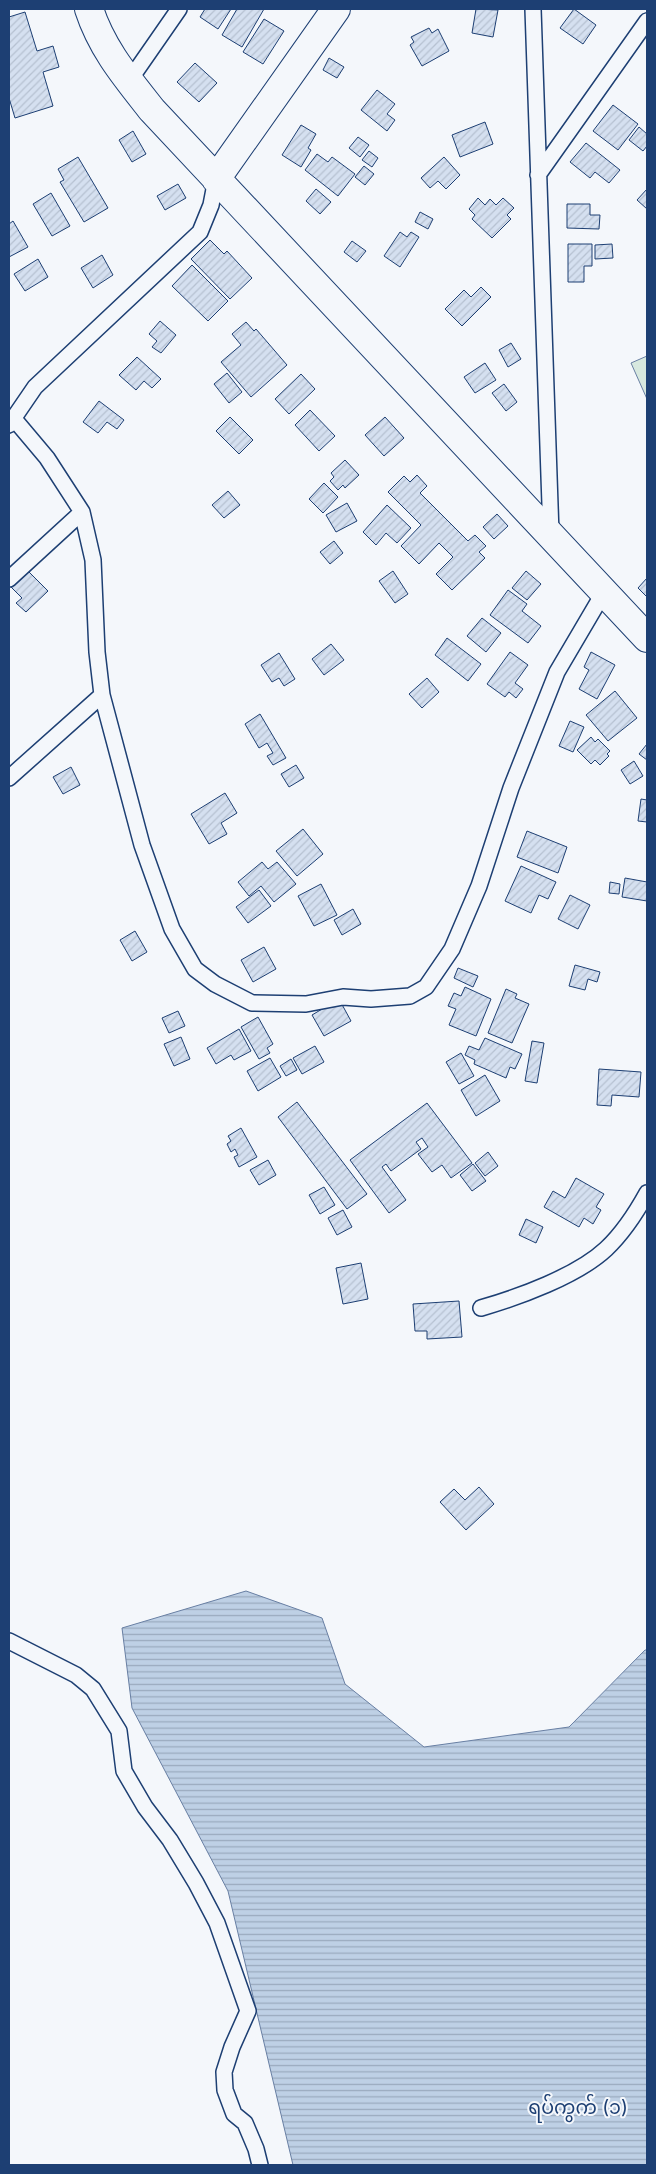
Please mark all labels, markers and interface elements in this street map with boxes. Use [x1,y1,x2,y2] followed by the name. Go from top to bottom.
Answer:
[528,2093,628,2123] district label: ရပ်ကွက် (၁)

